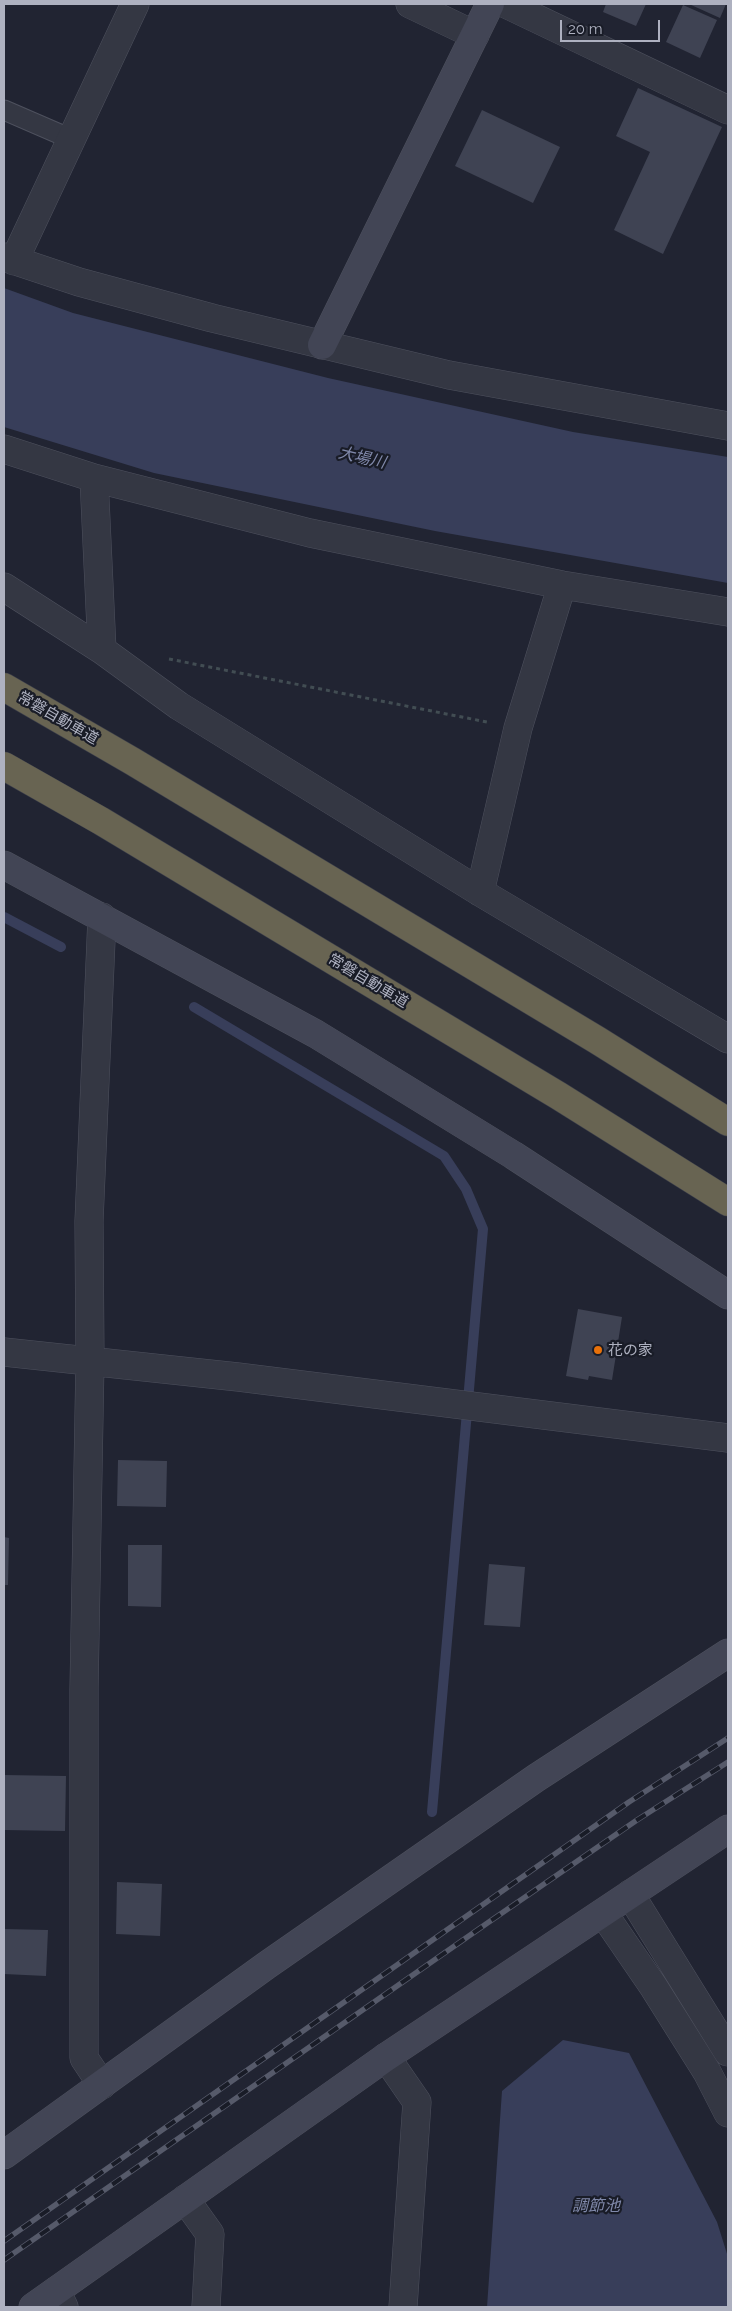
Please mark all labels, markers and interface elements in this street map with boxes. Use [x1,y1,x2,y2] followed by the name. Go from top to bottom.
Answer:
[562,10,662,42] scale bar
[568,20,603,38] text: 20 m
[336,443,388,473] water label: 大場川
[15,688,101,748] street label: 常磐自動車道
[325,950,411,1012] street label: 常磐自動車道
[608,1341,653,1359] place label: 花の家
[592,1344,604,1356] marker: 花の家
[572,2196,620,2216] water label: 調節池

